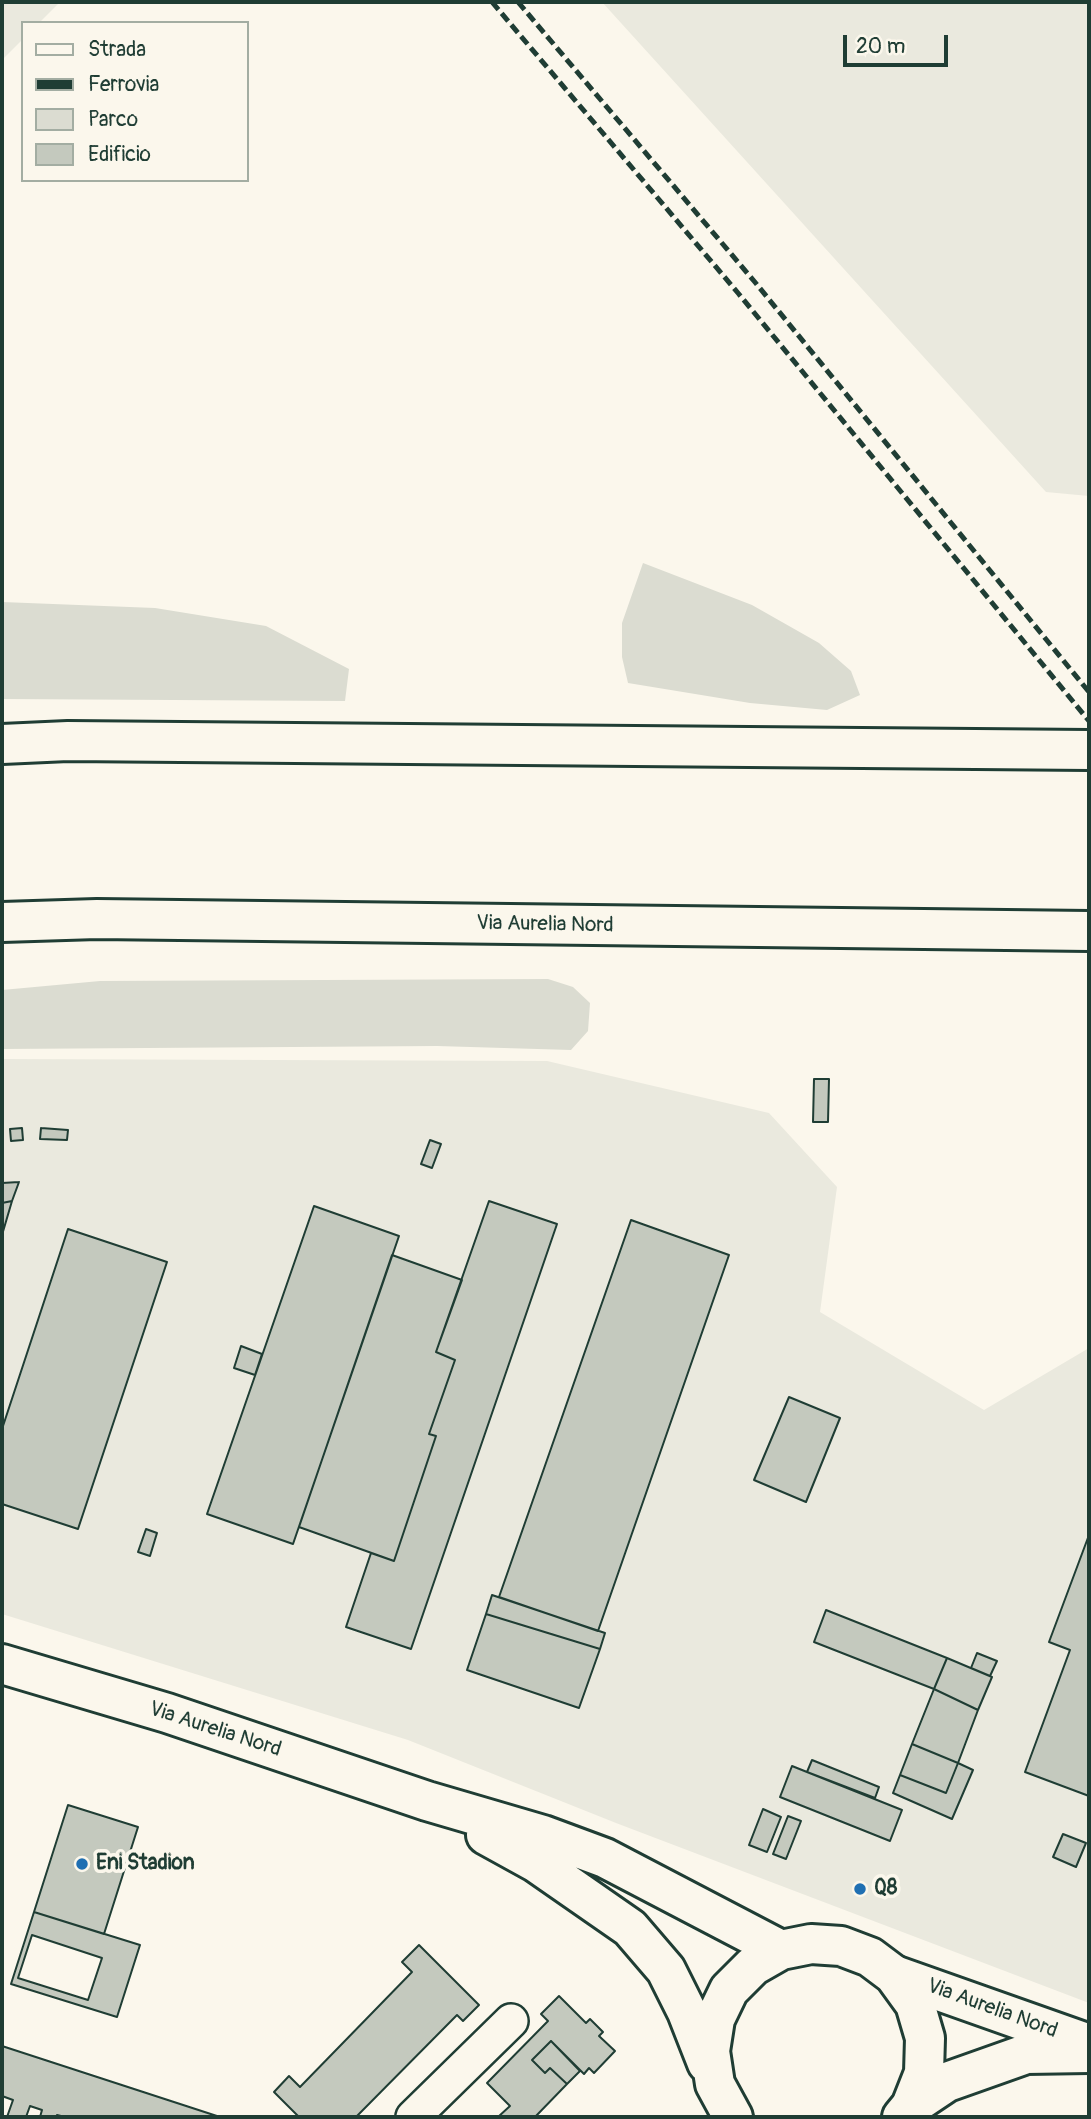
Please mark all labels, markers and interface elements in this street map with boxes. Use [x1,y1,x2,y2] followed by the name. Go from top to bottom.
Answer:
[21,21,248,182] legend
[846,21,951,65] scale bar
[856,33,905,60] text: 20 m
[88,36,146,63] text: Strada
[88,71,159,98] text: Ferrovia
[88,106,138,133] text: Parco
[88,141,151,168] text: Edificio
[476,911,614,939] street label: Via Aurelia Nord
[146,1697,284,1763] street label: Via Aurelia Nord
[96,1851,195,1877] place label: Eni Stadion
[74,1856,90,1872] marker: Eni Stadion
[874,1876,897,1902] place label: Q8
[852,1881,868,1897] marker: Q8
[923,1974,1061,2044] street label: Via Aurelia Nord

